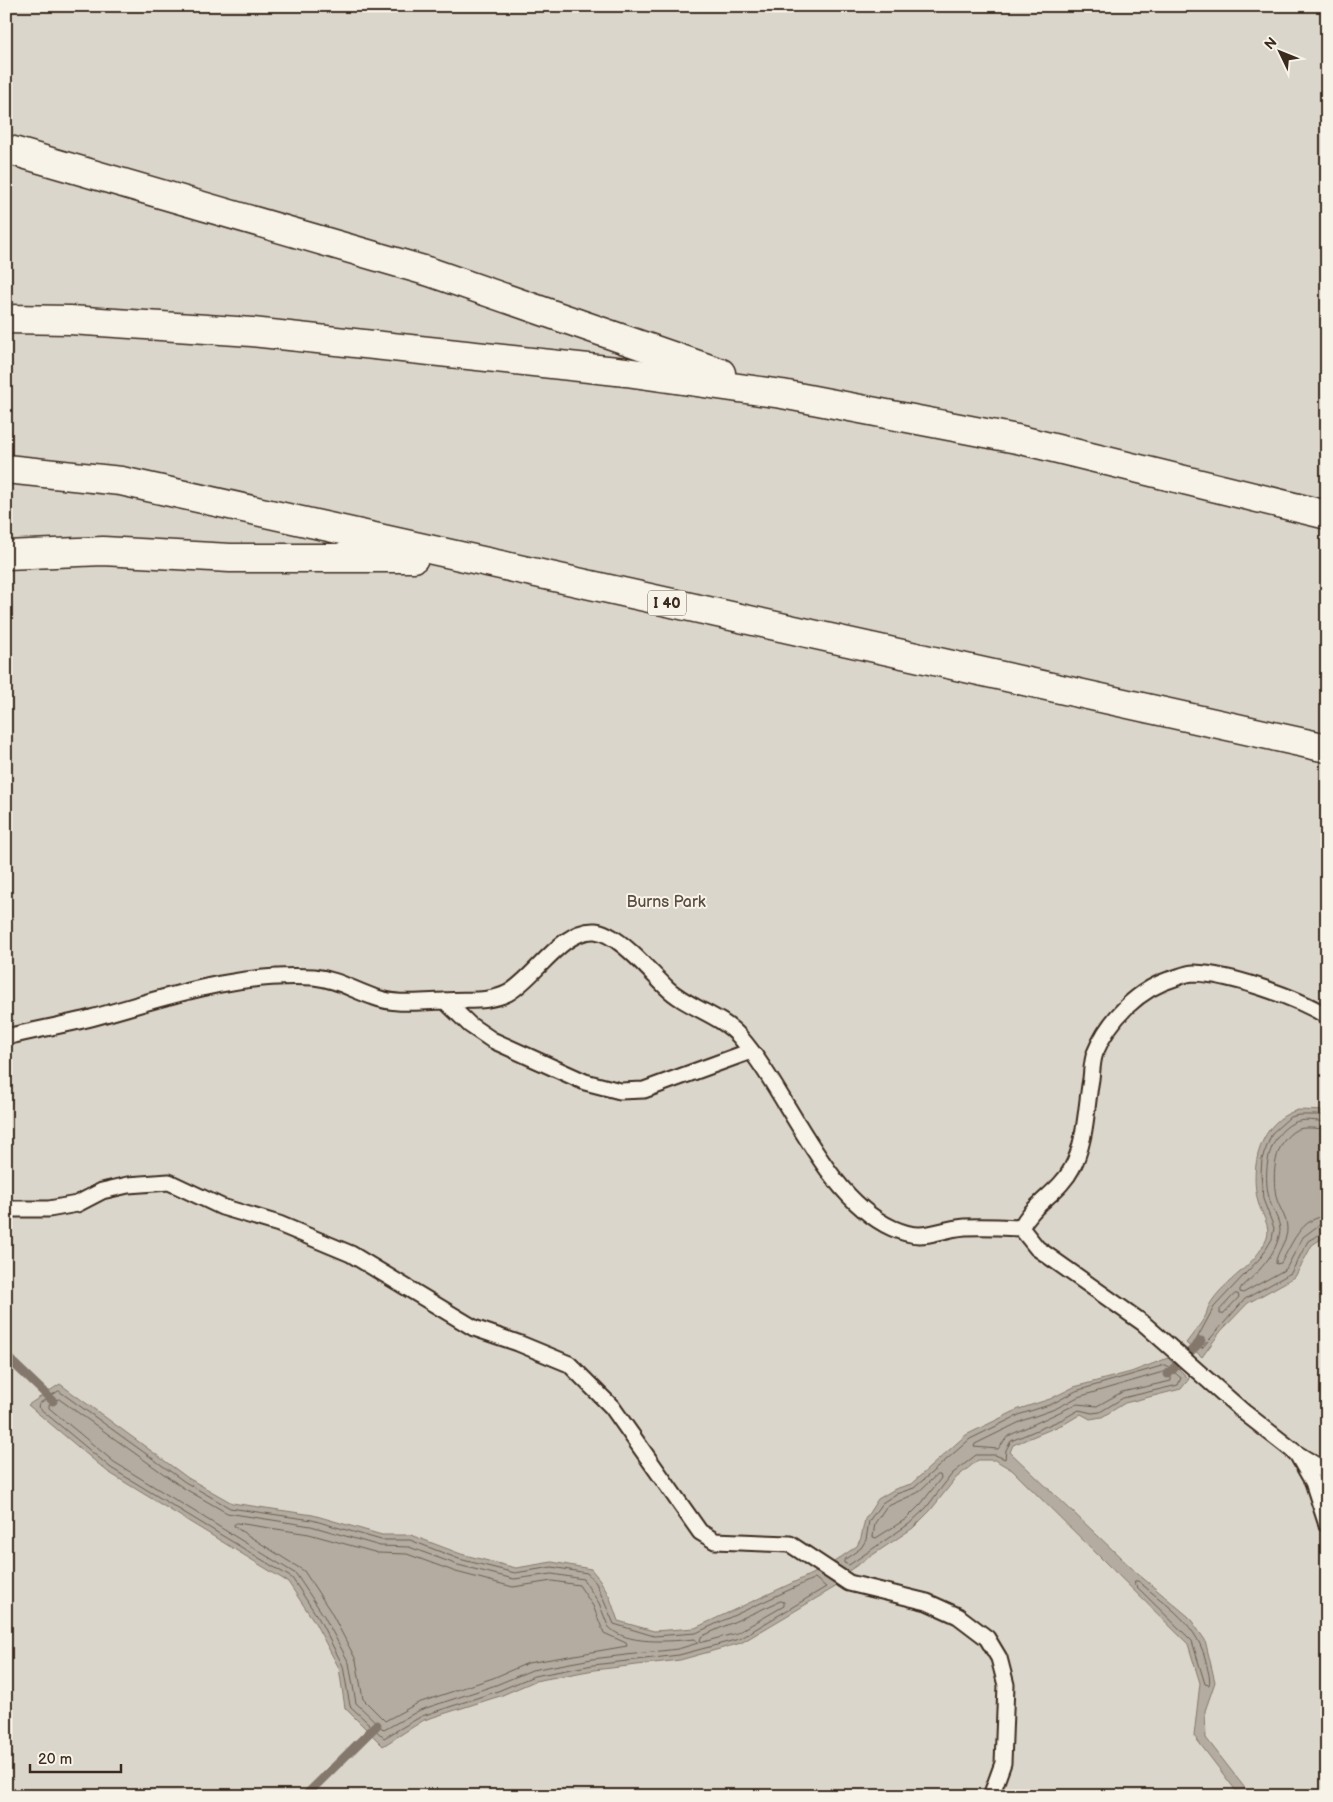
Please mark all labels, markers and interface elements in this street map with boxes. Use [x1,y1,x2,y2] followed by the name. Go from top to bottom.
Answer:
[1256,28,1306,78] north arrow
[1261,34,1281,53] text: N
[648,590,686,616] road number: I 40
[626,893,706,912] park label: Burns Park
[30,1742,121,1774] scale bar
[38,1750,72,1769] text: 20 m

